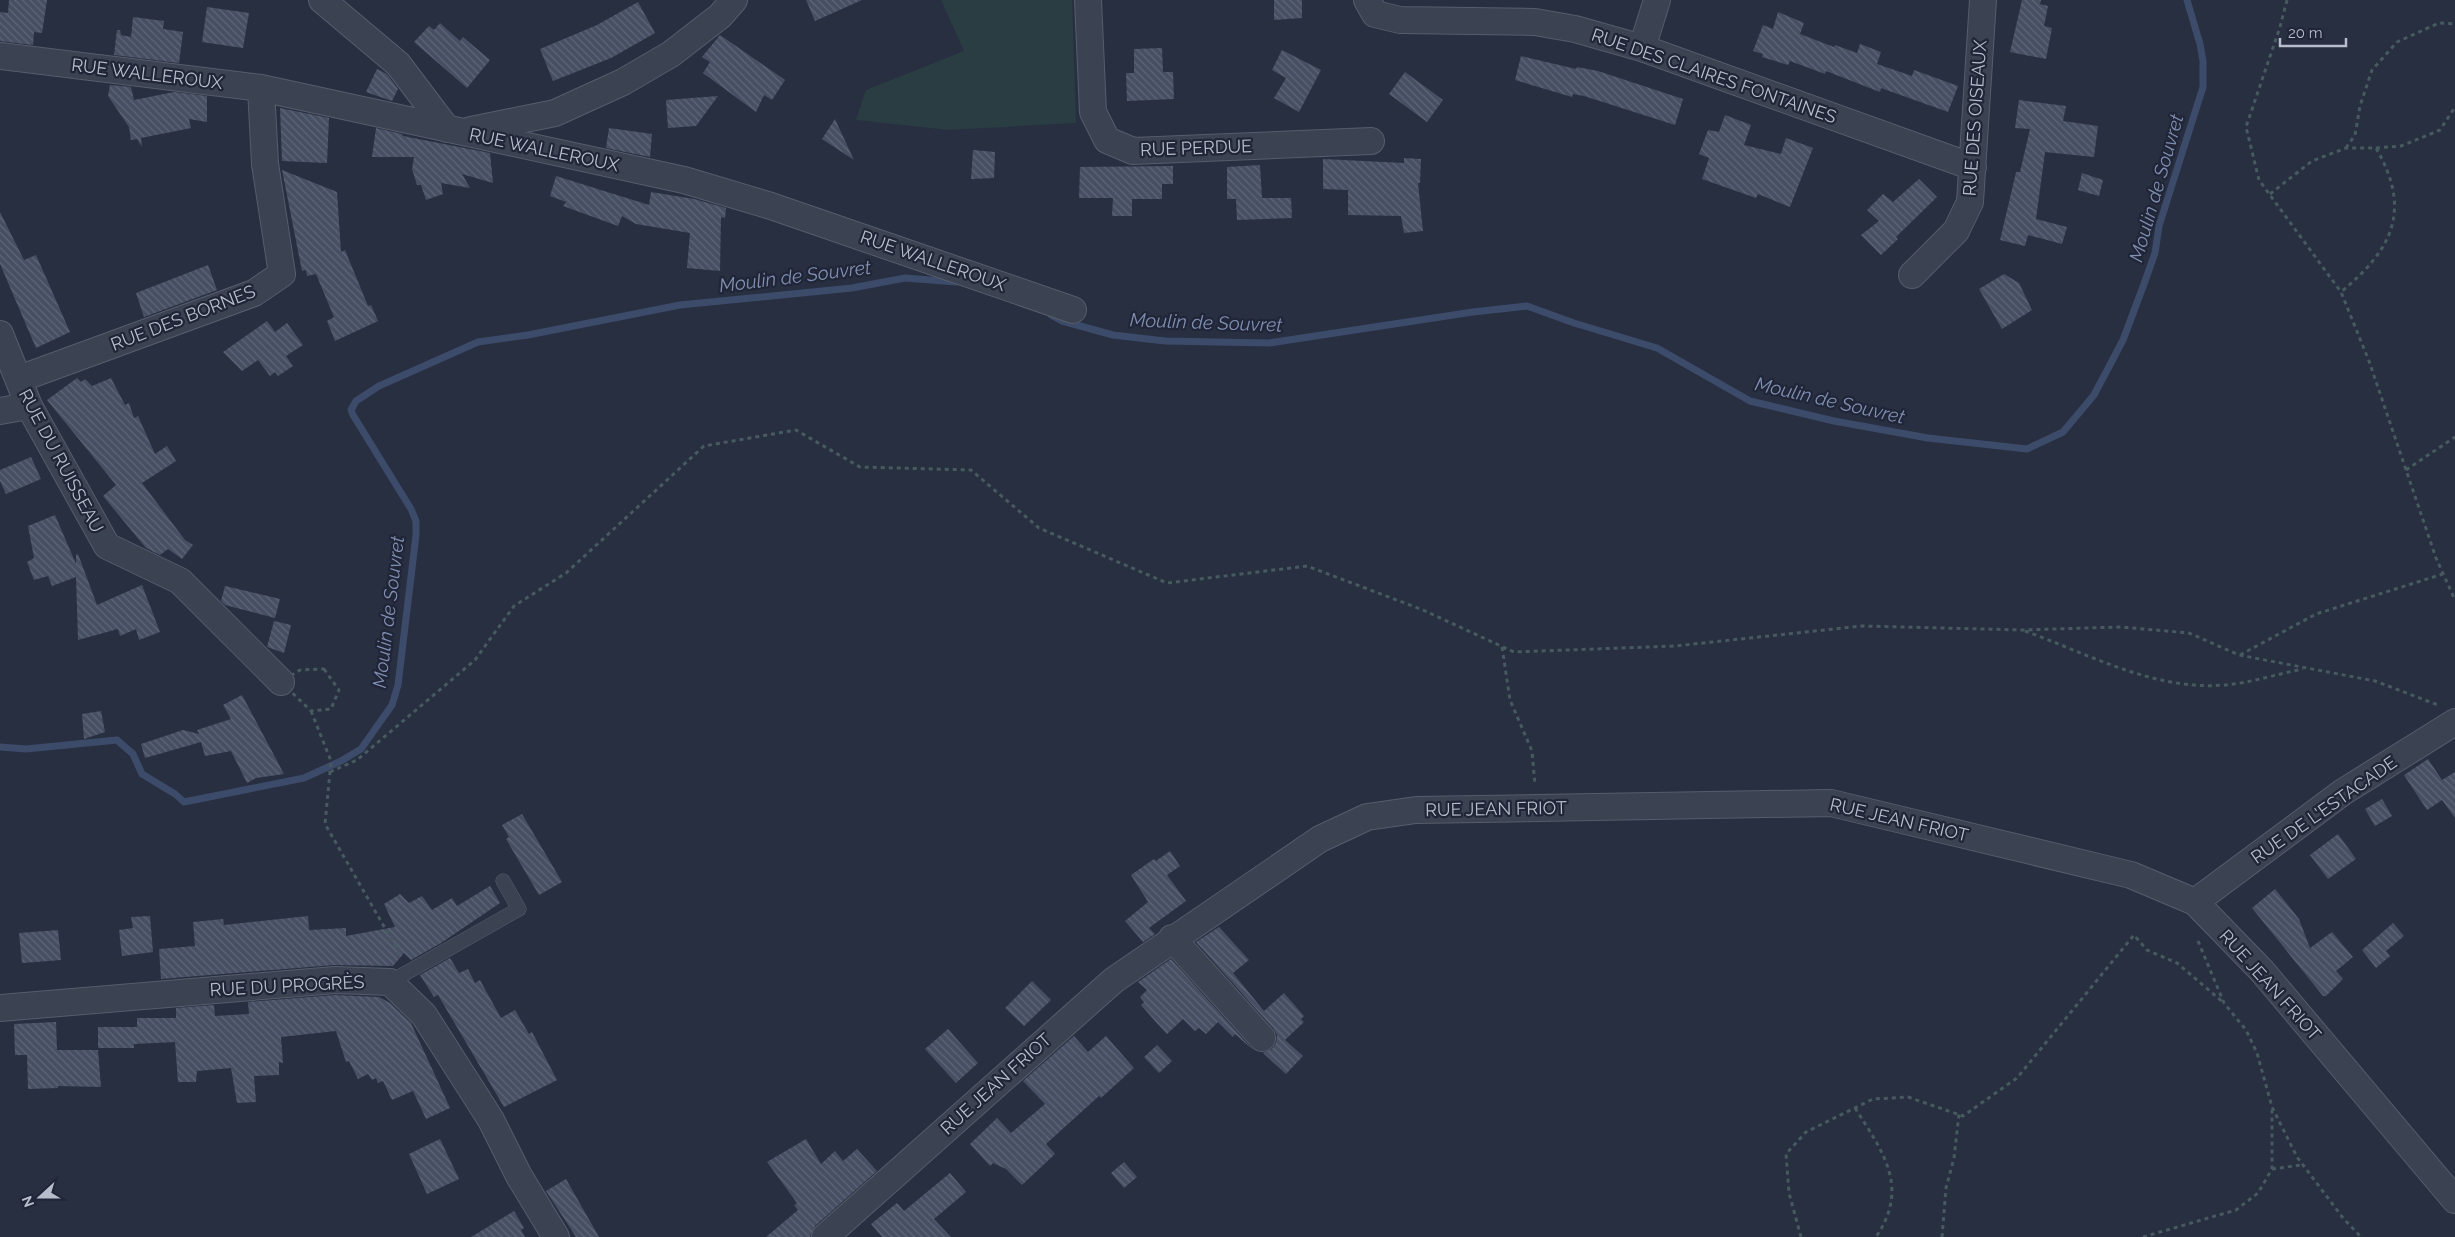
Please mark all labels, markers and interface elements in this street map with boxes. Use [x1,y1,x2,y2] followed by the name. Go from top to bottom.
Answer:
[2280,15,2346,47] scale bar
[1589,24,1839,127] street label: RUE DES CLAIRES FONTAINES
[2288,24,2323,42] text: 20 m
[1959,38,1990,197] street label: RUE DES OISEAUX
[70,54,225,93] street label: RUE WALLEROUX
[2124,111,2188,264] water label: Moulin de Souvret
[467,123,621,176] street label: RUE WALLEROUX
[1140,135,1252,160] street label: RUE PERDUE
[858,226,1009,295] street label: RUE WALLEROUX
[718,256,873,296] water label: Moulin de Souvret
[108,280,258,355] street label: RUE DES BORNES
[1129,308,1284,336] water label: Moulin de Souvret
[1753,372,1908,428] water label: Moulin de Souvret
[15,385,108,536] street label: RUE DU RUISSEAU
[368,534,408,689] water label: Moulin de Souvret
[2247,751,2401,868] street label: RUE DE L'ESTACADE
[1828,793,1970,846] street label: RUE JEAN FRIOT
[1425,797,1567,820] street label: RUE JEAN FRIOT
[2215,925,2326,1044] street label: RUE JEAN FRIOT
[209,970,365,1000] street label: RUE DU PROGRÈS
[936,1028,1055,1139] street label: RUE JEAN FRIOT
[15,1172,65,1222] north arrow
[18,1194,37,1210] text: N

